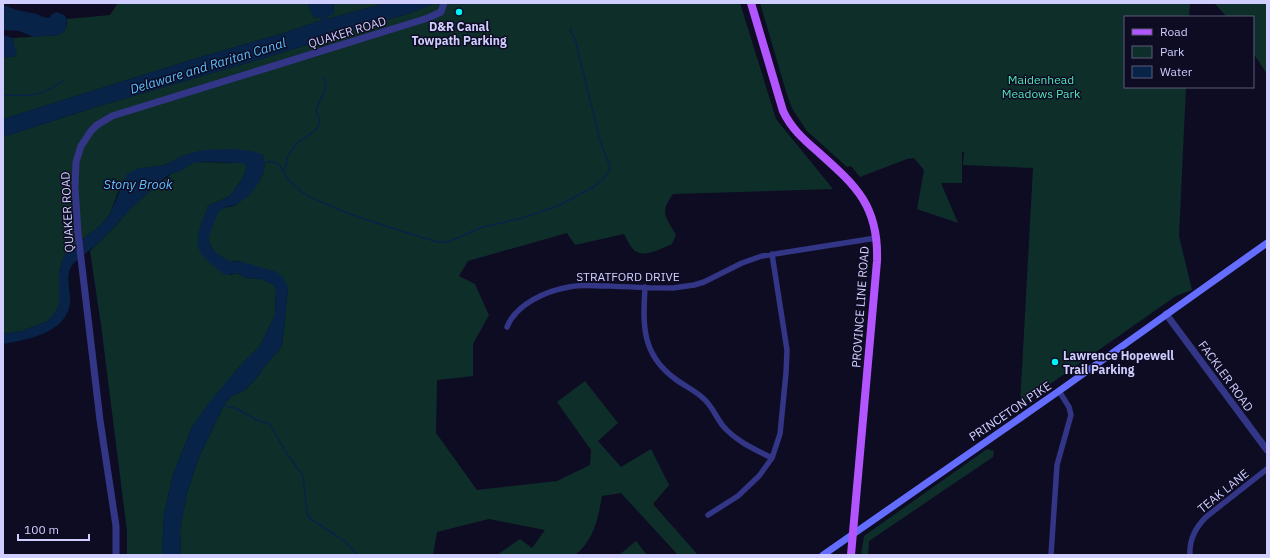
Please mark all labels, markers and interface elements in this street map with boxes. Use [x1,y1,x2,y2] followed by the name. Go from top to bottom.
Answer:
[454,7,464,17] marker: D&R Canal Towpath Parking
[306,13,388,51] street label: QUAKER ROAD
[1124,16,1254,88] legend
[411,19,507,48] place label: D&R Canal Towpath Parking
[1160,24,1188,39] text: Road
[128,34,289,98] water label: Delaware and Raritan Canal
[1160,44,1185,59] text: Park
[1160,64,1193,79] text: Water
[1002,72,1081,101] park label: Maidenhead Meadows Park
[57,171,77,253] street label: QUAKER ROAD
[103,176,173,193] water label: Stony Brook
[848,246,872,368] street label: PROVINCE LINE ROAD
[576,269,680,284] street label: STRATFORD DRIVE
[1195,338,1257,414] street label: FACKLER ROAD
[1063,348,1174,377] place label: Lawrence Hopewell Trail Parking
[1050,357,1060,367] marker: Lawrence Hopewell Trail Parking
[966,378,1054,444] street label: PRINCETON PIKE
[1194,466,1252,516] street label: TEAK LANE
[18,516,89,542] scale bar
[24,522,59,537] text: 100 m

